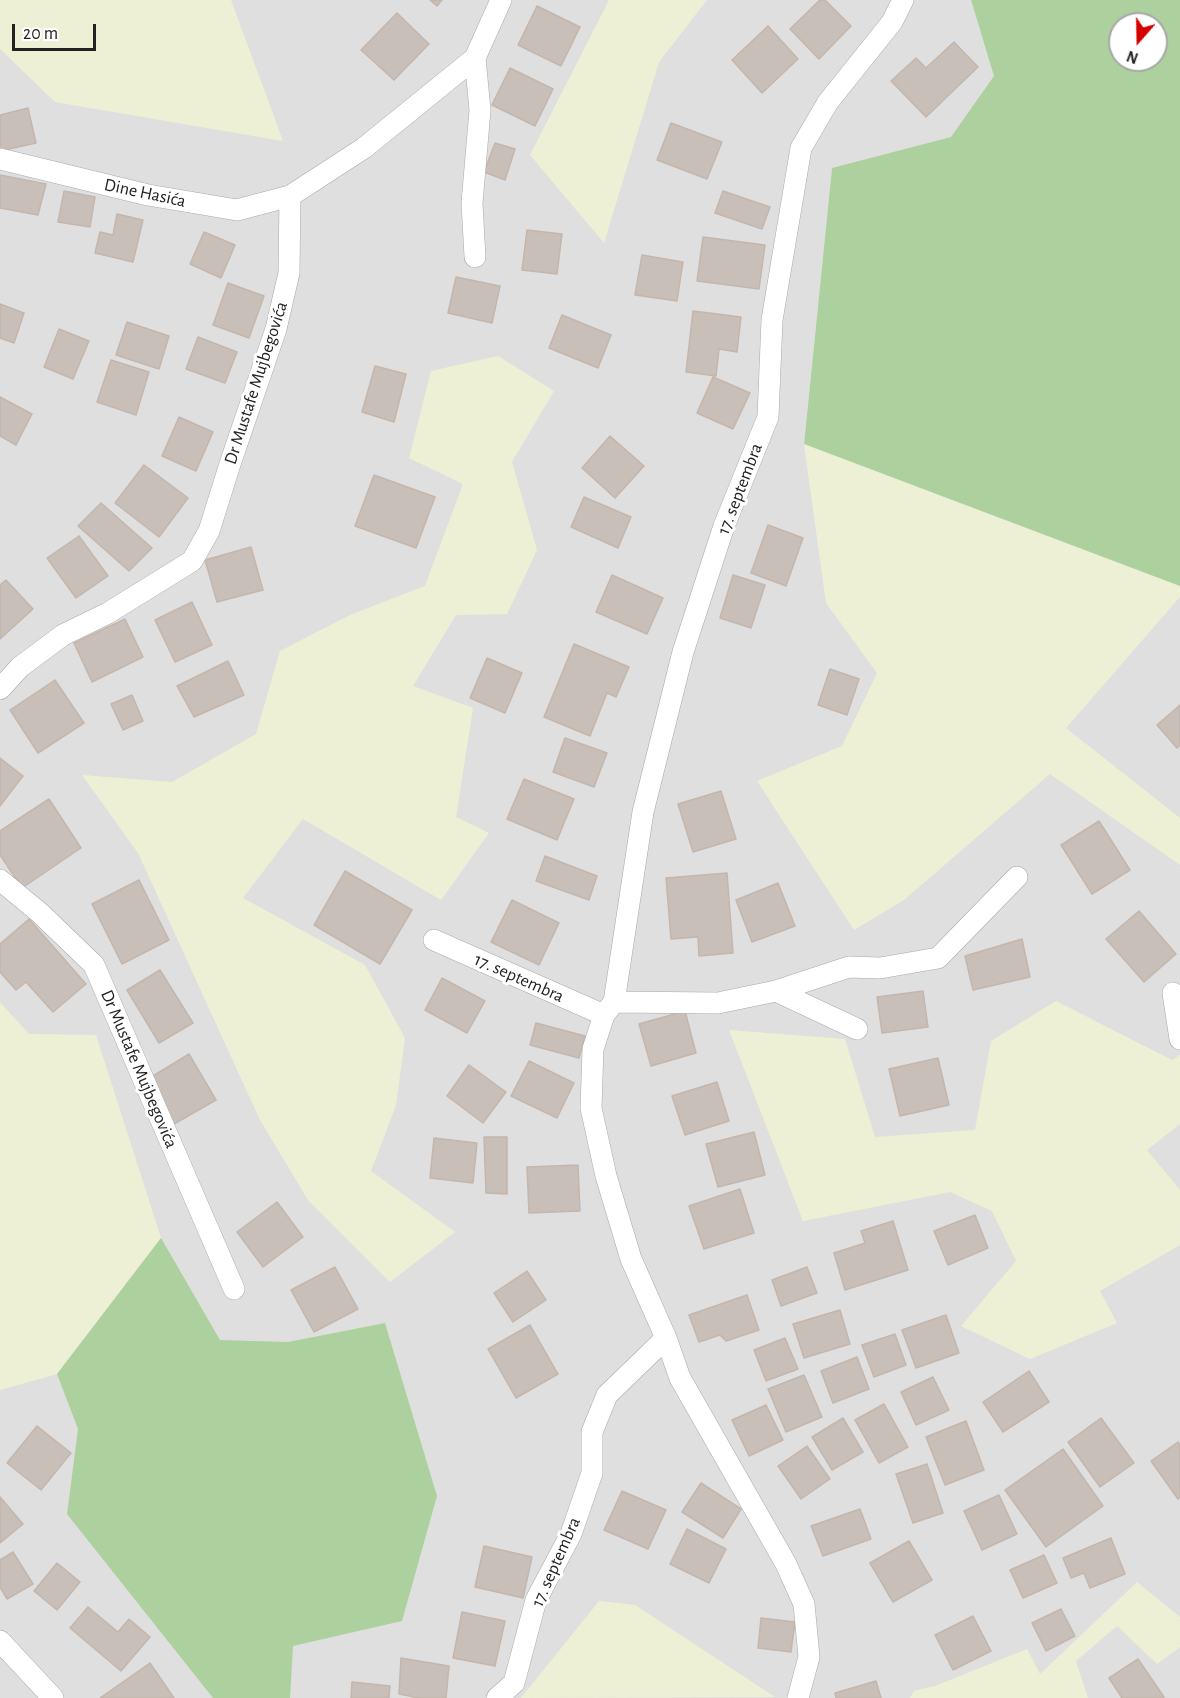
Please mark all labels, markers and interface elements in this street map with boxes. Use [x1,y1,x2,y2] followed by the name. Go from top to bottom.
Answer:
[15,12,99,50] scale bar
[1108,12,1168,72] north arrow
[23,25,58,43] text: 20 m
[1125,48,1140,66] text: N
[102,174,188,212] street label: Dine Hasića
[219,299,293,467] street label: Dr Mustafe Mujbegovića
[713,440,767,538] street label: 17. septembra
[471,949,567,1007] street label: 17. septembra
[96,987,182,1151] street label: Dr Mustafe Mujbegovića
[527,1514,585,1610] street label: 17. septembra

